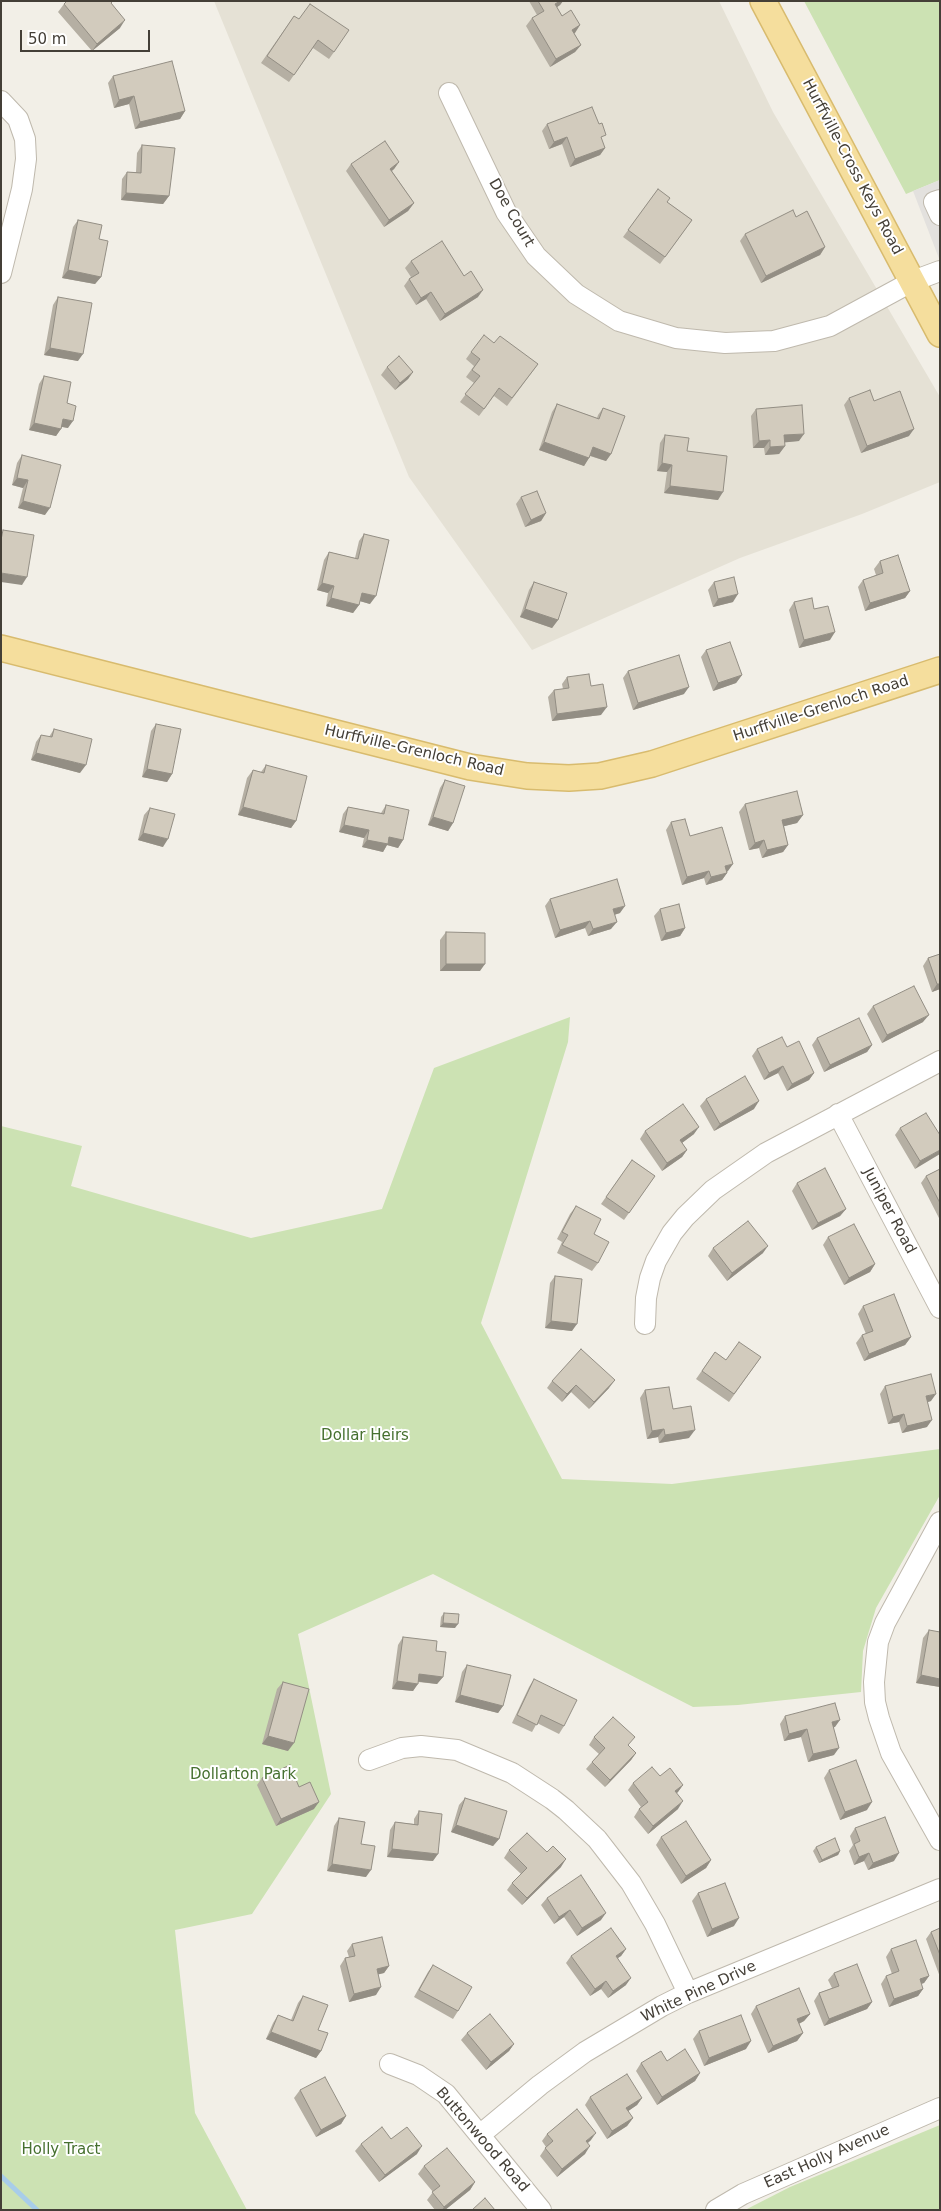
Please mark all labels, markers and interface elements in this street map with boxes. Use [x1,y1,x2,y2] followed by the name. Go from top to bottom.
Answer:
[22,20,152,52] scale bar
[28,30,66,48] text: 50 m
[798,76,906,258] street label: Hurffville-Cross Keys Road
[484,176,538,250] street label: Doe Court
[731,672,911,746] street label: Hurffville-Grenloch Road
[323,722,505,780] street label: Hurffville-Grenloch Road
[859,1165,919,1257] street label: Juniper Road
[321,1427,409,1445] park label: Dollar Heirs
[190,1766,296,1784] park label: Dollarton Park
[639,1957,759,2027] street label: White Pine Drive
[432,2084,532,2196] street label: Buttonwood Road
[762,2121,892,2193] street label: East Holly Avenue
[22,2141,100,2159] park label: Holly Tract

